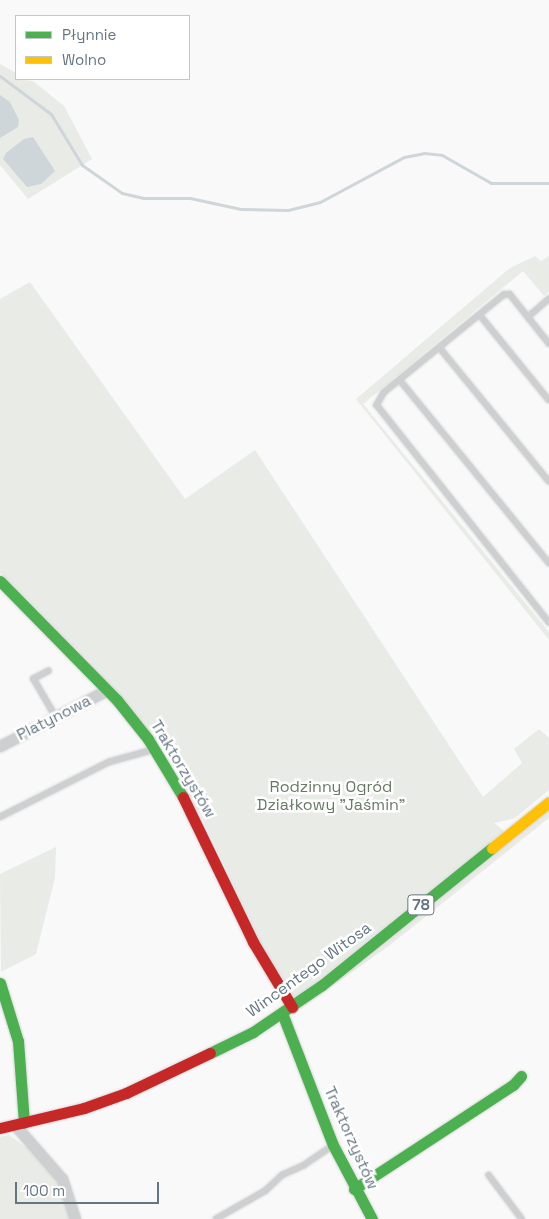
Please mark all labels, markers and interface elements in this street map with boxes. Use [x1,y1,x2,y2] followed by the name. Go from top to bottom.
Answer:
[15,15,190,80] legend
[62,25,116,44] text: Płynnie
[62,50,106,69] text: Wolno
[14,691,94,745] street label: Platynowa
[146,717,220,821] street label: Traktorzystów
[257,777,405,815] park label: Rodzinny Ogród Działkowy "Jaśmin"
[407,892,435,918] road number: 78
[243,918,375,1022] street label: Wincentego Witosa
[320,1084,382,1192] street label: Traktorzystów
[18,1172,161,1204] scale bar
[23,1181,65,1200] text: 100 m

